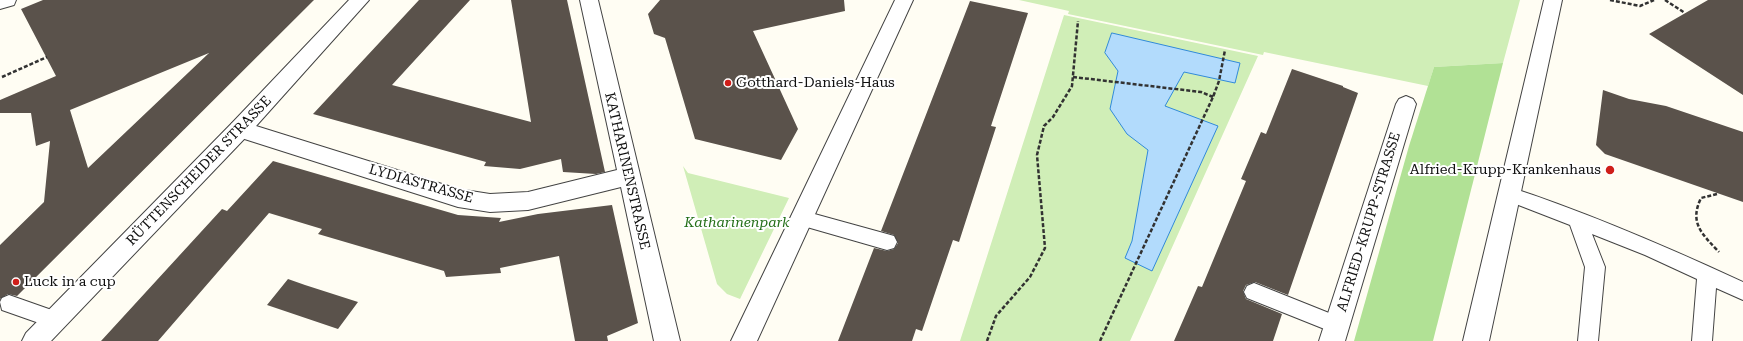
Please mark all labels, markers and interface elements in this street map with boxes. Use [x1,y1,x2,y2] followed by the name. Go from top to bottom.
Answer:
[736,75,895,91] place label: Gotthard-Daniels-Haus
[723,78,733,88] marker: Gotthard-Daniels-Haus
[601,91,653,251] street label: KATHARINENSTRASSE
[123,93,275,249] street label: RÜTTENSCHEIDER STRASSE
[1334,130,1404,314] street label: ALFRIED-KRUPP-STRASSE
[367,161,475,207] street label: LYDIASTRASSE
[1410,162,1601,178] place label: Alfried-Krupp-Krankenhaus
[1604,164,1616,176] marker: Alfried-Krupp-Krankenhaus
[684,215,790,231] park label: Katharinenpark
[24,274,116,290] place label: Luck in a cup
[11,277,21,287] marker: Luck in a cup

